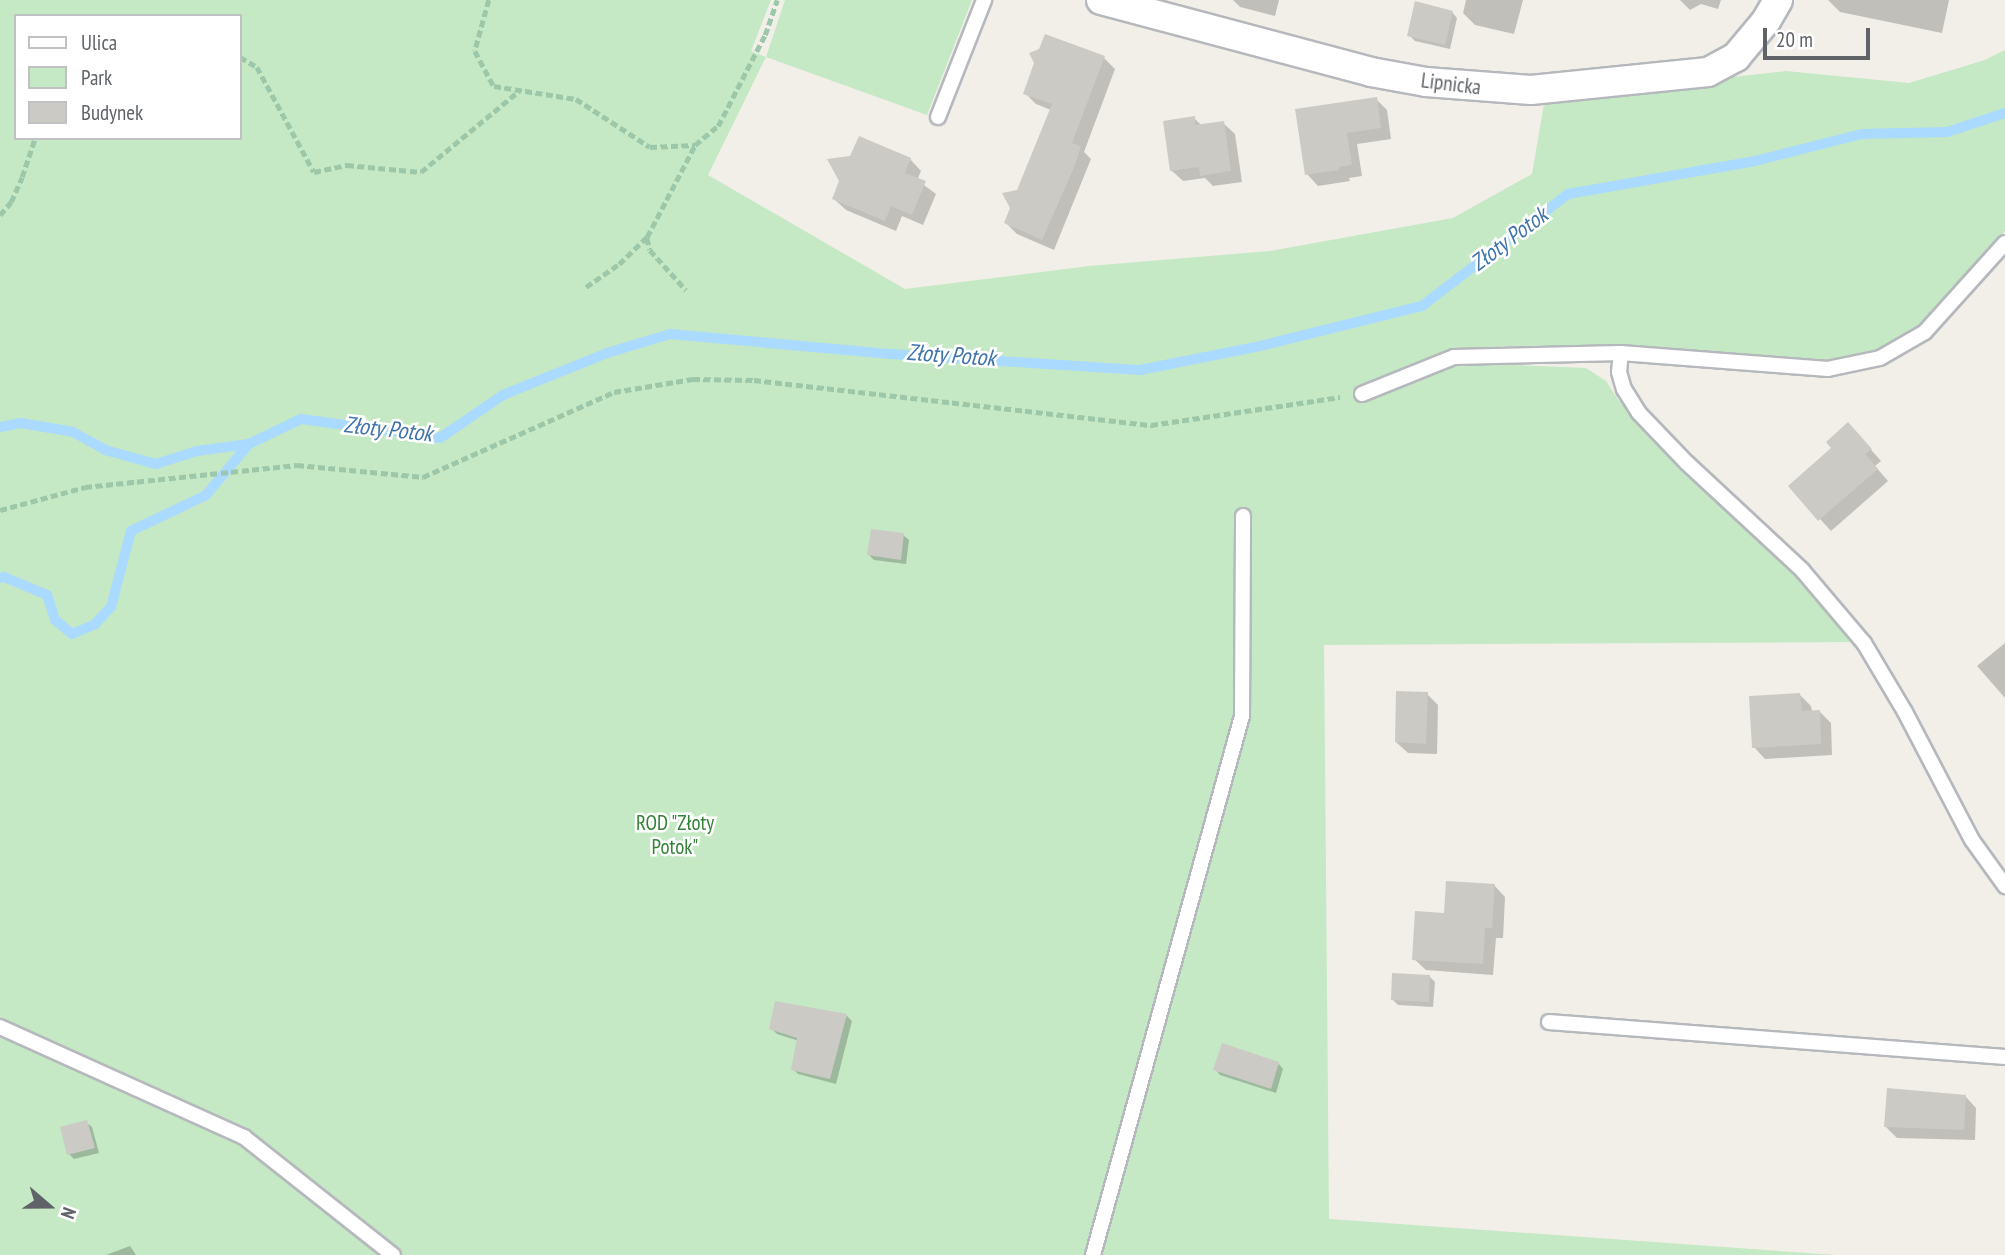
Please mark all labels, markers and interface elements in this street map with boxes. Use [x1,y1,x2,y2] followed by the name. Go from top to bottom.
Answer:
[14,14,242,140] legend
[1767,14,1874,58] scale bar
[1776,26,1813,53] text: 20 m
[81,29,117,56] text: Ulica
[81,64,112,91] text: Park
[1420,68,1482,100] street label: Lipnicka
[81,99,143,126] text: Budynek
[1465,201,1553,277] water label: Złoty Potok
[905,338,997,372] water label: Złoty Potok
[342,411,434,447] water label: Złoty Potok
[635,810,715,860] park label: ROD "Złoty Potok"
[14,1171,84,1241] north arrow
[56,1204,82,1222] text: N

